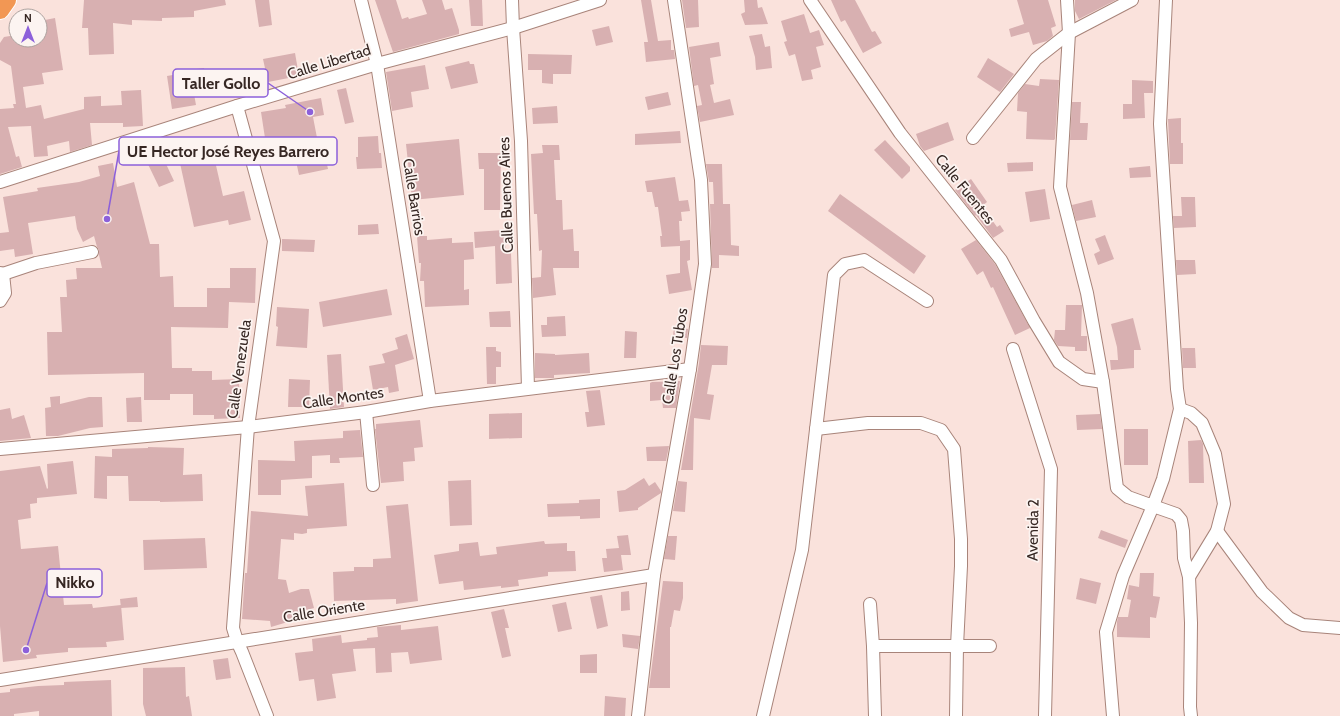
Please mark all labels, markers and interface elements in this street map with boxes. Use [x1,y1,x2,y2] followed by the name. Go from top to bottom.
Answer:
[8,8,48,48] north arrow
[24,11,32,25] text: N
[285,41,373,83] street label: Calle Libertad
[173,69,268,97] callout: Taller Gollo
[182,74,260,93] text: Taller Gollo
[119,137,337,165] callout: UE Hector José Reyes Barrero
[495,137,517,253] street label: Calle Buenos Aires
[127,142,329,161] text: UE Hector José Reyes Barrero
[931,151,999,227] street label: Calle Fuentes
[399,157,429,237] street label: Calle Barrios
[659,307,691,405] street label: Calle Los Tubos
[223,318,255,420] street label: Calle Venezuela
[301,383,385,413] street label: Calle Montes
[1023,499,1043,561] street label: Avenida 2
[47,569,102,597] callout: Nikko
[55,573,95,592] text: Nikko
[282,596,366,626] street label: Calle Oriente

